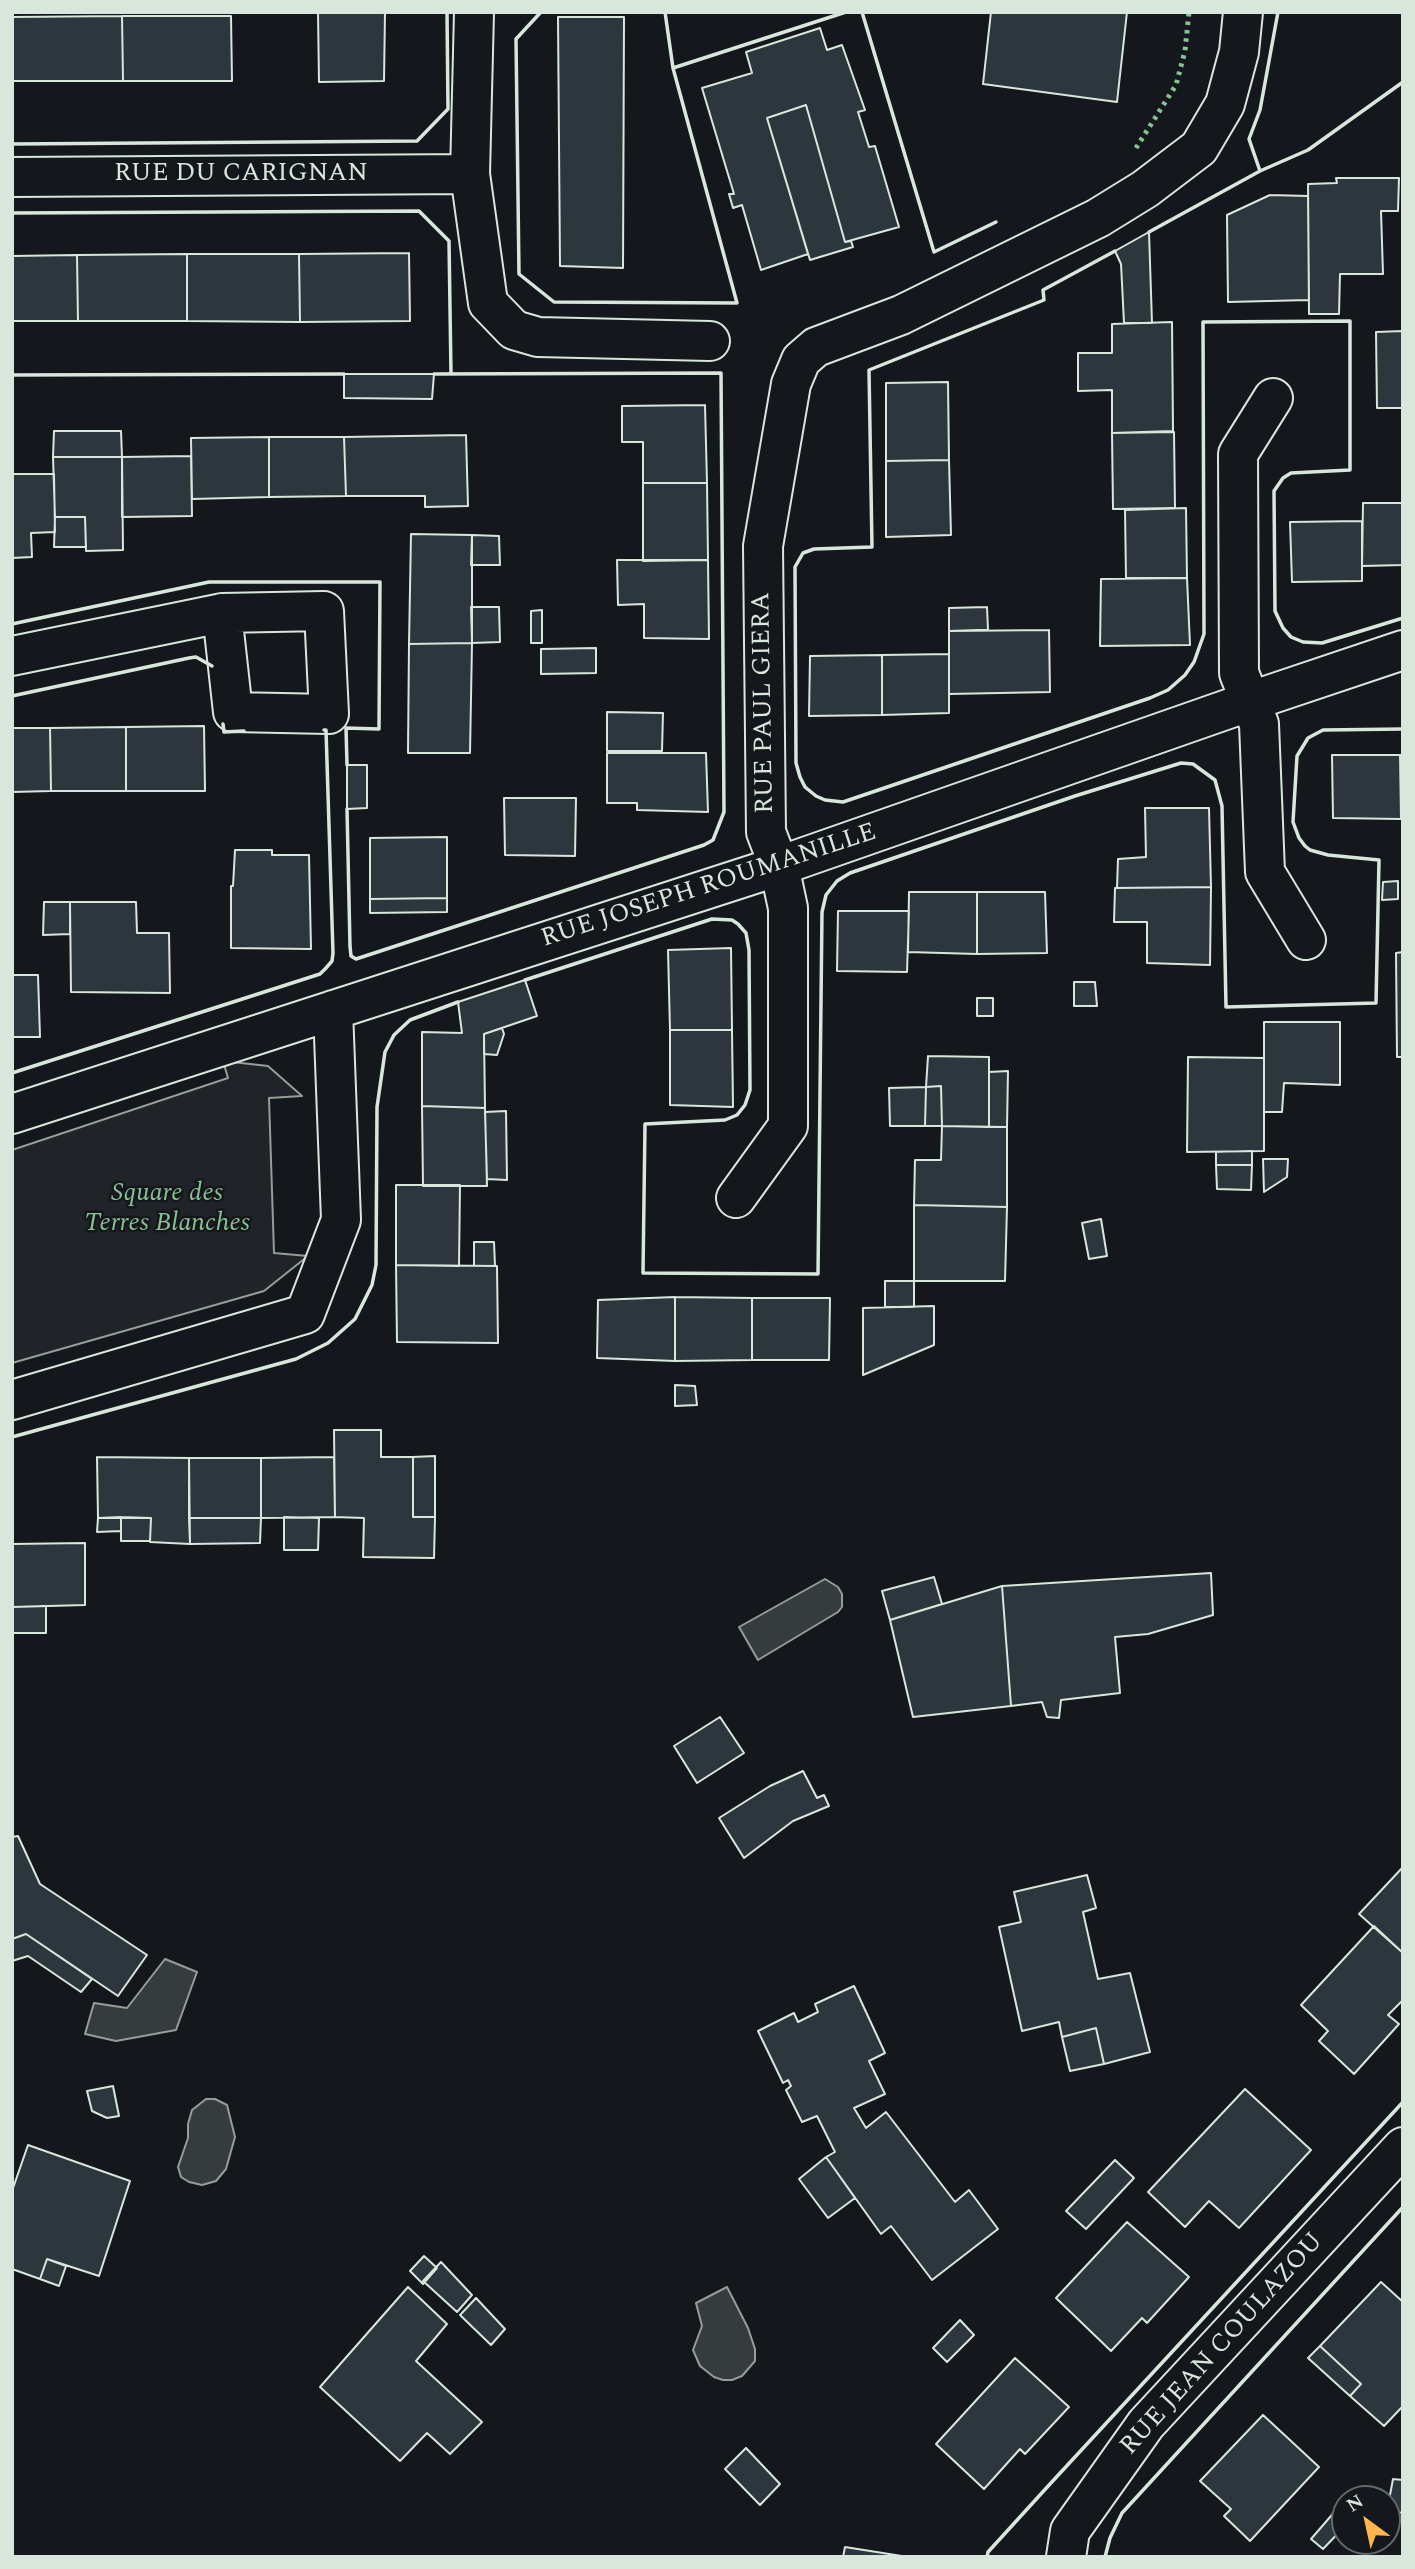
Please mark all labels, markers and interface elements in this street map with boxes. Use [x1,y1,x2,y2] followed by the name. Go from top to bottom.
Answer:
[114,159,368,191] street label: RUE DU CARIGNAN
[747,592,783,814] street label: RUE PAUL GIERA
[538,818,880,956] street label: RUE JOSEPH ROUMANILLE
[84,1179,250,1240] park label: Square des Terres Blanches
[1115,2227,1331,2463] street label: RUE JEAN COULAZOU
[1331,2485,1401,2555] north arrow
[1341,2487,1370,2520] text: N

